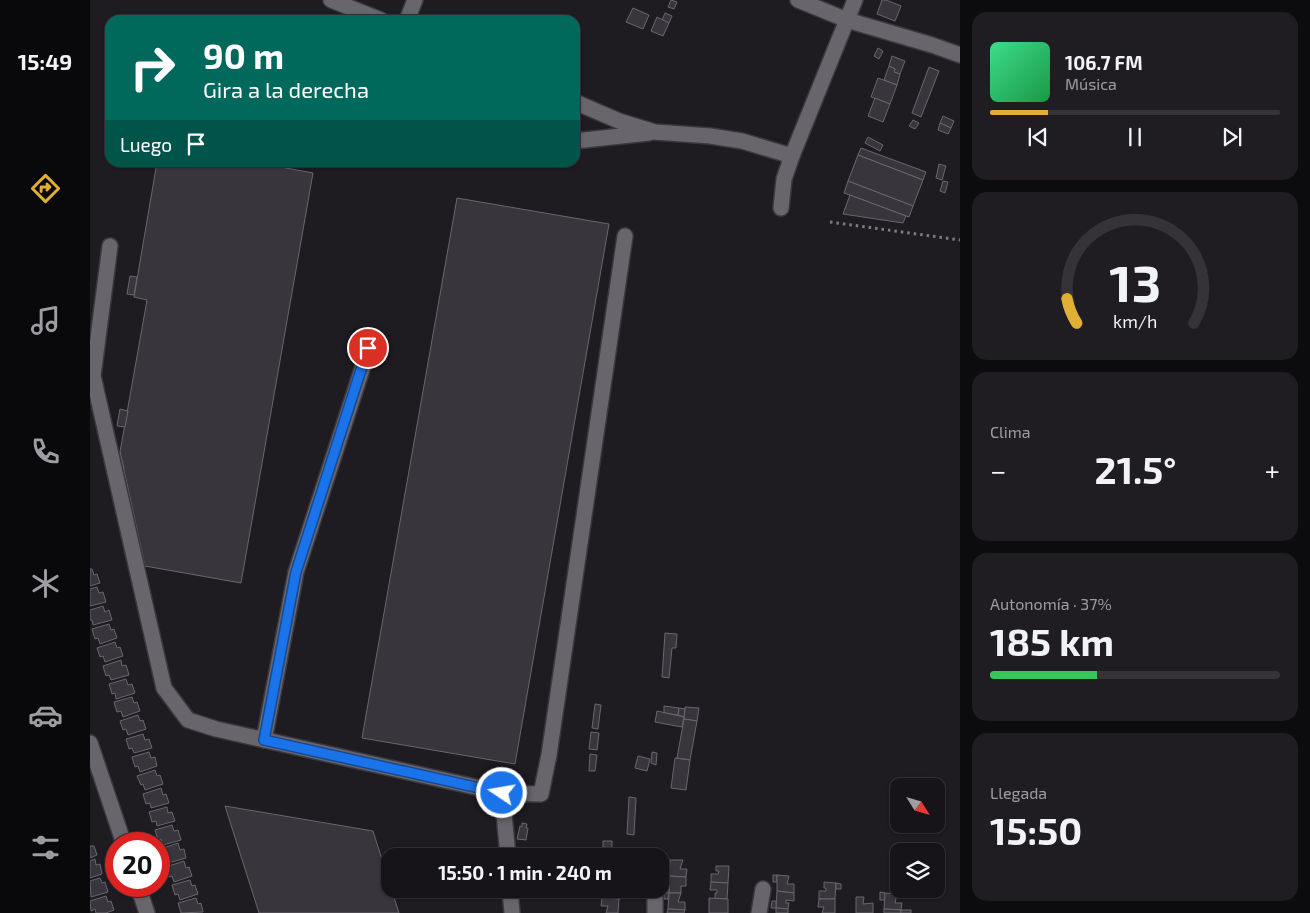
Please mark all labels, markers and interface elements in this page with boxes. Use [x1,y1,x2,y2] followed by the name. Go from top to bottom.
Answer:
[203,34,284,76] text: 90 m
[120,35,185,100] icon: right
[18,48,72,74] text: 15:49
[1065,51,1143,74] text: 106.7 FM
[1065,74,1117,93] text: Música
[203,76,369,102] text: Gira a la derecha
[1024,123,1052,151] icon: previous
[1121,123,1149,151] icon: pause
[1218,123,1246,151] icon: next
[182,130,210,158] icon: arrive
[120,133,172,156] text: Luego
[28,171,63,206] icon: directions
[1109,250,1161,312] text: 13
[28,303,63,338] icon: music
[1113,310,1157,332] text: km/h
[347,327,389,369] pin
[354,334,382,362] icon: arrive
[990,422,1031,441] text: Clima
[28,434,63,469] icon: phone
[1095,446,1176,492] text: 21.5°
[990,453,1006,487] text: −
[1265,453,1280,487] text: +
[28,566,63,601] icon: climate
[990,594,1112,613] text: Autonomía · 37%
[990,618,1114,664] text: 185 km
[28,698,63,733] icon: car
[475,766,527,818] position arrow
[890,778,945,832] north arrow
[890,778,945,898] map controls
[990,783,1047,802] text: Llegada
[990,807,1082,853] text: 15:50
[28,830,63,865] icon: filters
[105,832,170,897] speed limit sign: 20
[890,843,945,898] button: layers
[438,861,612,884] text: 15:50 · 1 min · 240 m

